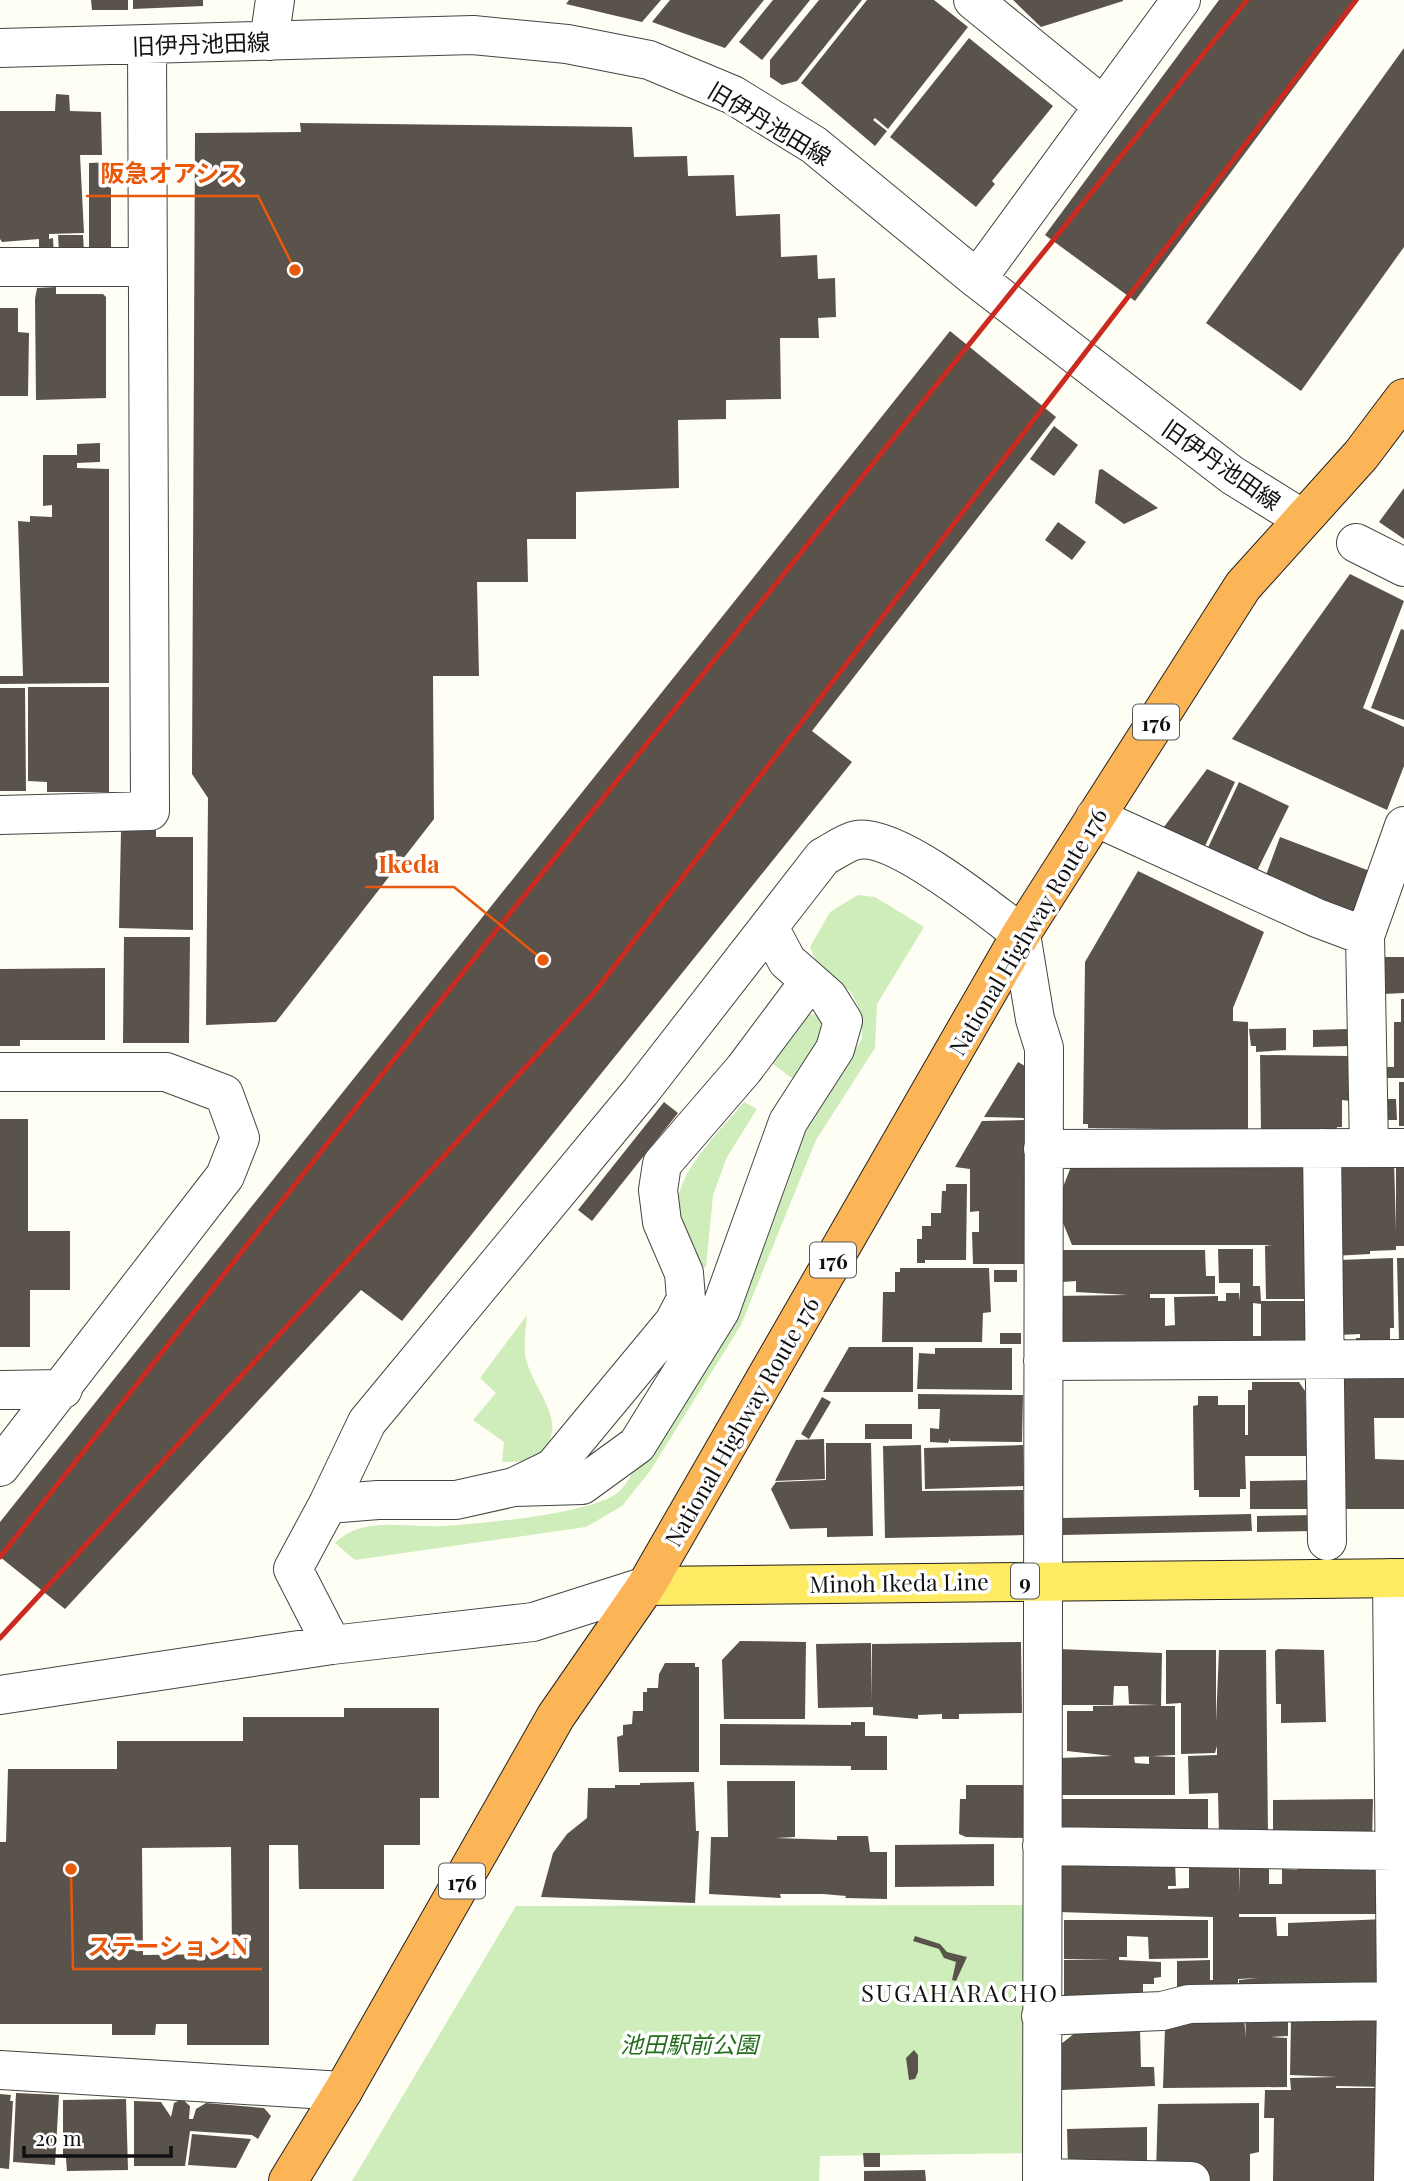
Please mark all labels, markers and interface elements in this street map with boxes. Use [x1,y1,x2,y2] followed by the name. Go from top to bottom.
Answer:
[132,25,270,61] street label: 旧伊丹池田線
[703,74,837,172] street label: 旧伊丹池田線
[86,151,258,196] callout: 阪急オアシス
[100,156,244,188] text: 阪急オアシス
[1157,412,1287,516] street label: 旧伊丹池田線
[1133,704,1179,740] road number: 176
[941,801,1113,1060] street label: National Highway Route 176
[365,842,454,887] callout: Ikeda
[378,847,440,879] text: Ikeda
[810,1242,856,1278] road number: 176
[657,1290,825,1552] street label: National Highway Route 176
[1011,1564,1039,1598] road number: 9
[809,1565,989,1599] street label: Minoh Ikeda Line
[439,1864,485,1898] road number: 176
[73,1924,262,1969] callout: ステーションN
[88,1929,248,1961] text: ステーションN
[861,1976,1059,2008] district label: SUGAHARACHO
[620,2028,761,2059] park label: 池田駅前公園
[24,2114,172,2158] scale bar
[35,2123,82,2151] text: 20 m

